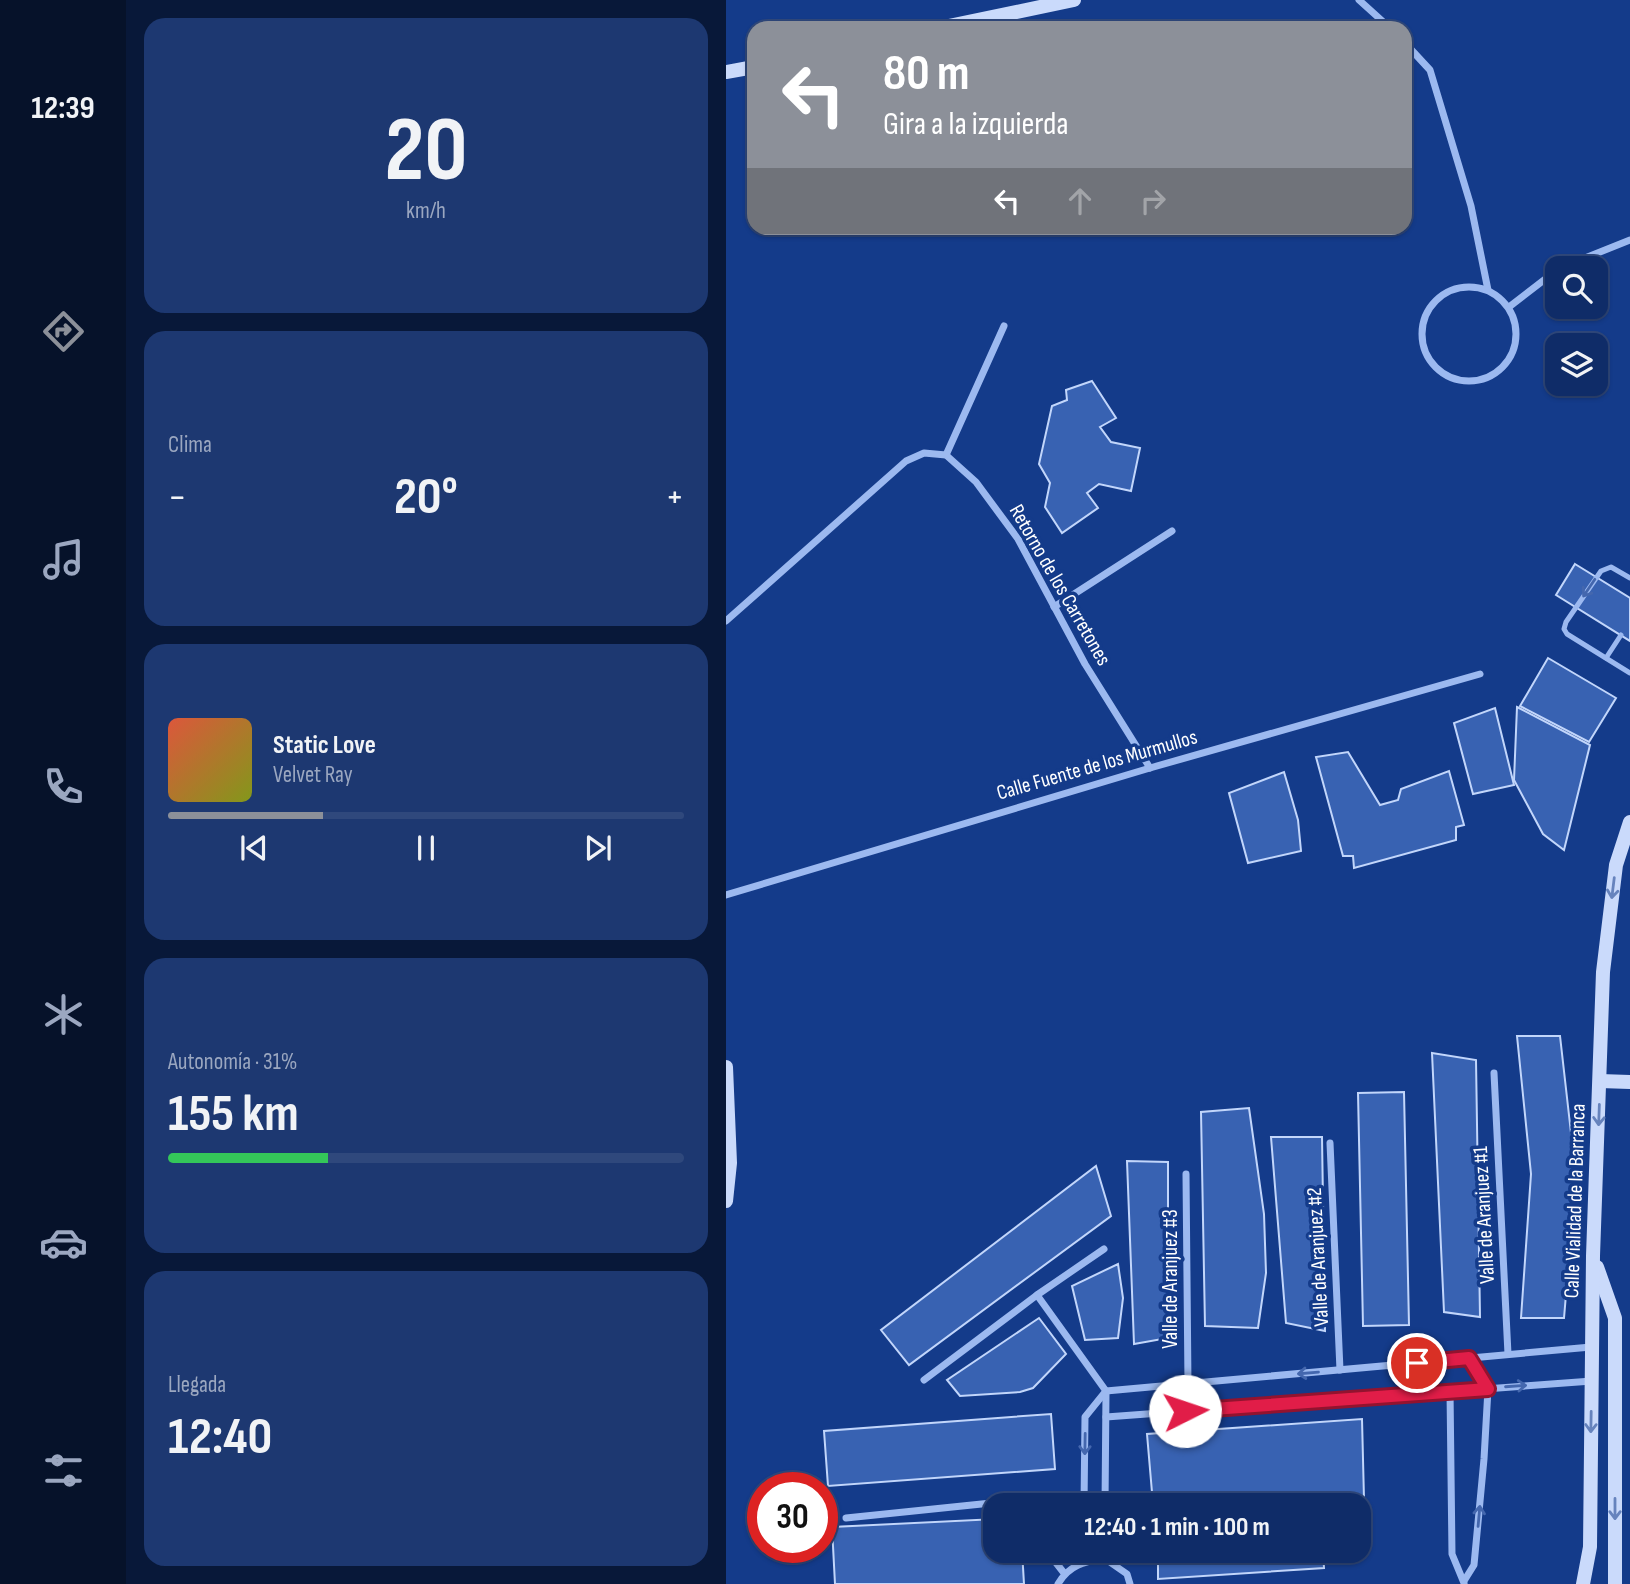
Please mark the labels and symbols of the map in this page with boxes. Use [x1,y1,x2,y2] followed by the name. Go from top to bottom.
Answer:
[1004,500,1116,670] street label: Retorno de los Carretones
[1582,578,1596,597] one-way arrow
[994,724,1200,806] street label: Calle Fuente de los Murmullos
[1606,876,1619,899] one-way arrow
[1559,1103,1591,1299] street label: Calle Vialidad de la Barranca
[1592,1103,1605,1126] one-way arrow
[1468,1145,1500,1285] street label: Valle de Aranjuez #1
[1302,1187,1334,1327] street label: Valle de Aranjuez #2
[1158,1209,1183,1349] street label: Valle de Aranjuez #3
[1387,1333,1447,1393] pin
[1297,1367,1320,1380] one-way arrow
[1148,1374,1222,1448] position arrow
[1504,1379,1527,1392] one-way arrow
[1584,1410,1598,1433] one-way arrow
[1078,1432,1091,1455] one-way arrow
[747,1472,838,1563] speed limit sign: 30
[1608,1497,1622,1520] one-way arrow
[1472,1505,1485,1527] one-way arrow

